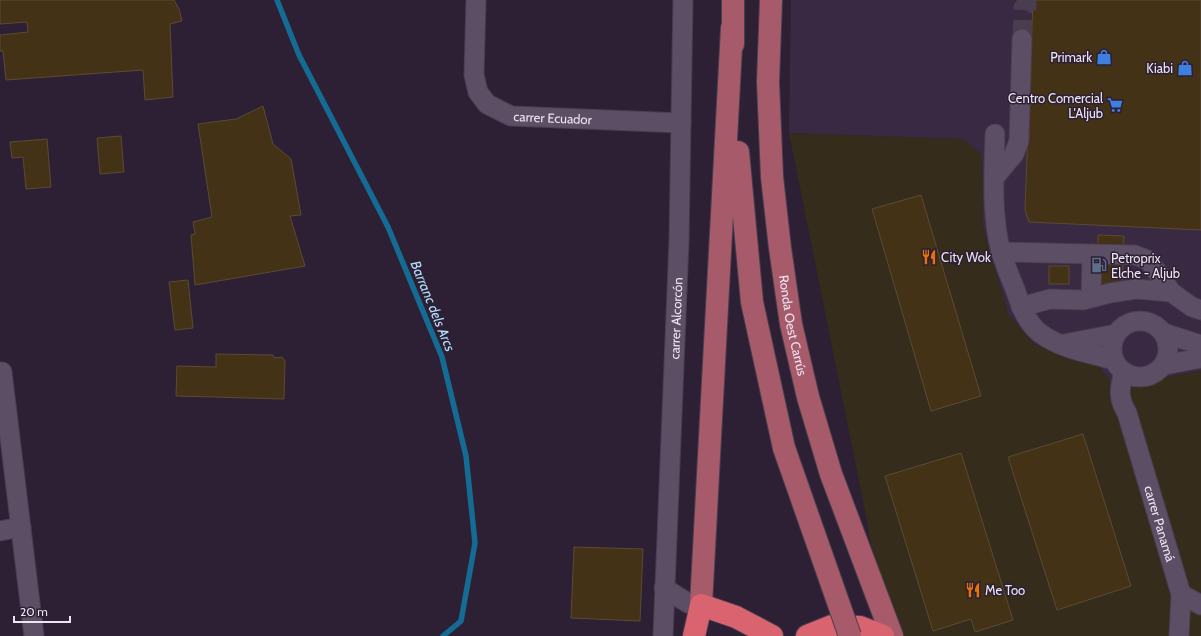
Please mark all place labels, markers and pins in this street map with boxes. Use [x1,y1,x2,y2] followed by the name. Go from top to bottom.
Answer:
[1095,48,1113,66] shop icon: Primark
[1050,49,1092,65] place label: Primark
[1176,59,1194,77] shop icon: Kiabi
[1146,60,1173,76] place label: Kiabi
[1008,90,1103,122] place label: Centro Comercial L'Aljub
[1106,96,1124,114] supermarket icon: Centro Comercial L'Aljub
[920,248,938,266] restaurant icon: City Wok
[941,249,991,265] place label: City Wok
[1111,250,1180,282] place label: Petroprix Elche - Aljub
[1090,256,1108,274] fuel station icon: Petroprix Elche - Aljub
[964,581,982,599] restaurant icon: Me Too
[985,582,1025,598] place label: Me Too

